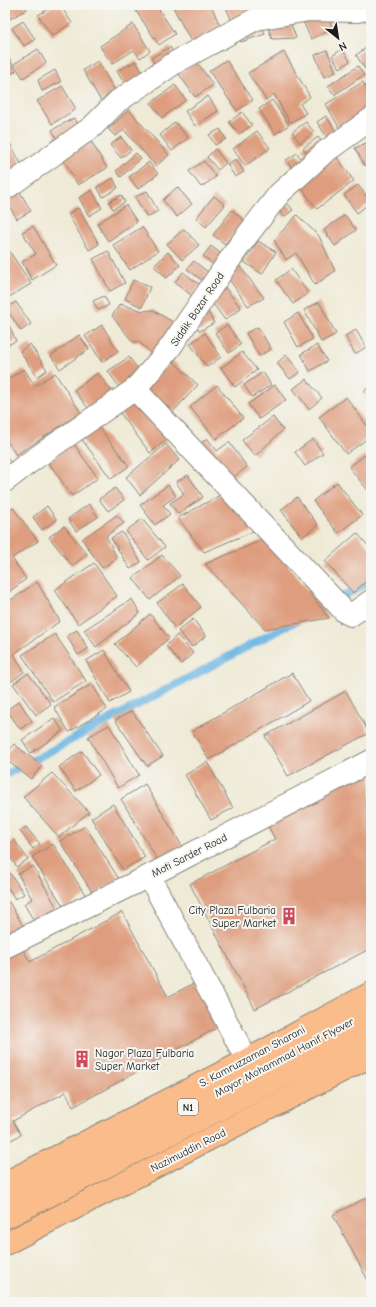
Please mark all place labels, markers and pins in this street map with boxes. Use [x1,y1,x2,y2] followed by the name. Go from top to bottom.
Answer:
[188,904,277,930] place label: City Plaza Fulbaria Super Market
[279,906,299,926] building icon: City Plaza Fulbaria Super Market
[95,1047,194,1073] place label: Nagor Plaza Fulbaria Super Market
[72,1049,92,1069] building icon: Nagor Plaza Fulbaria Super Market

